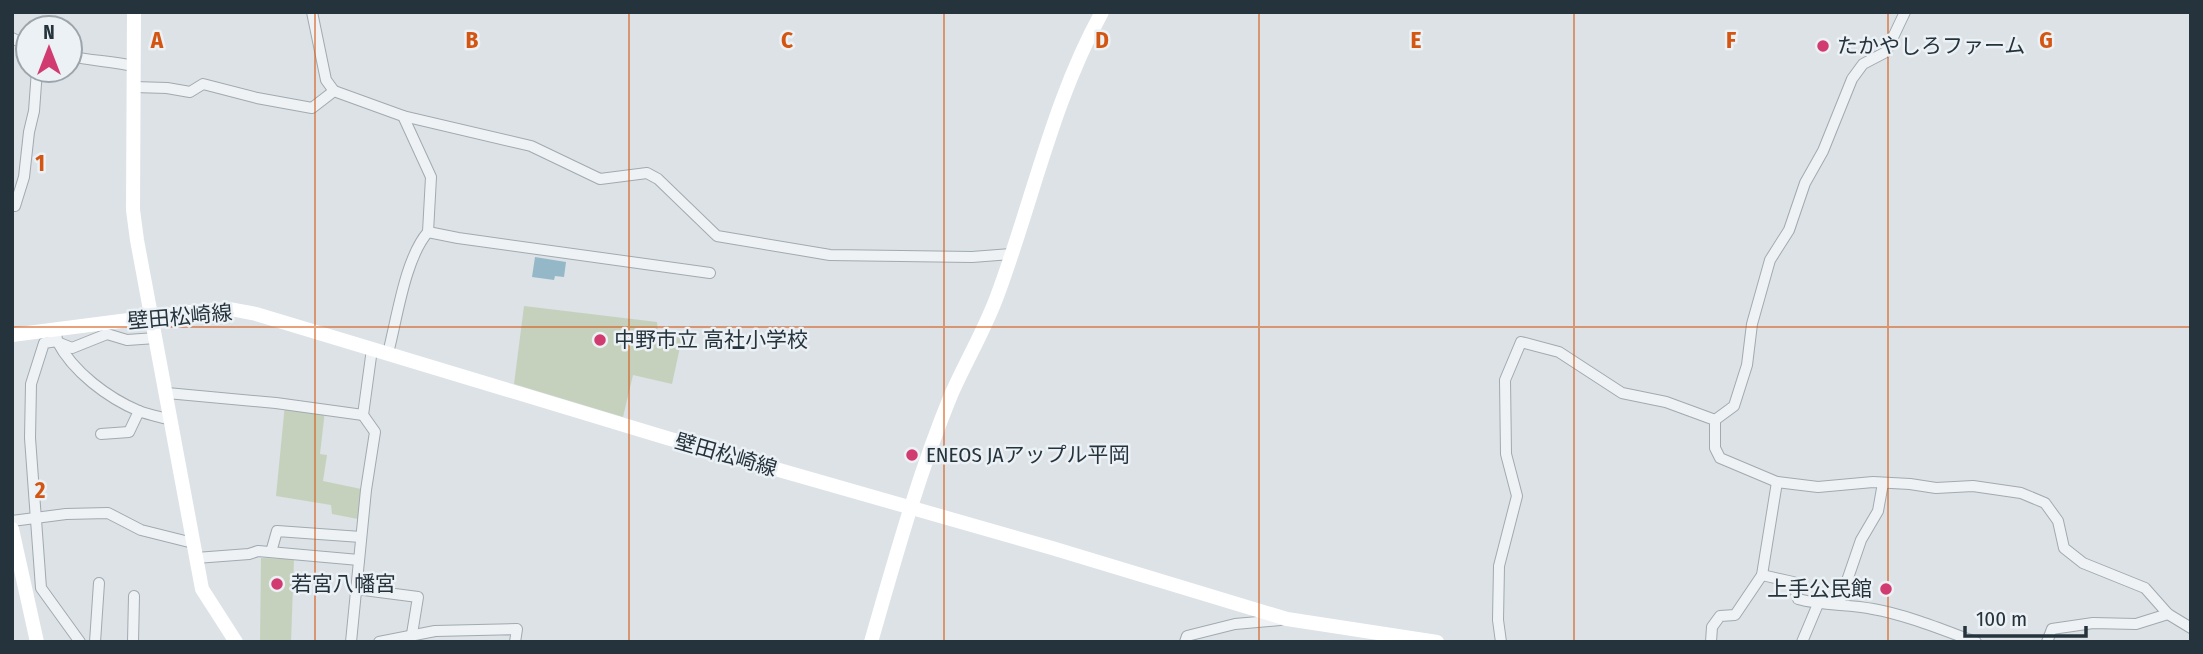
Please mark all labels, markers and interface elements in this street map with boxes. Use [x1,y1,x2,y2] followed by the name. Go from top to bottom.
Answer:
[14,14,84,84] north arrow
[43,21,55,44] text: N
[150,26,164,54] text: A
[466,26,479,54] text: B
[781,26,793,54] text: C
[1095,26,1109,54] text: D
[1411,26,1422,54] text: E
[1726,26,1736,54] text: F
[2039,26,2053,54] text: G
[1837,33,2025,59] place label: たかやしろファーム
[1815,38,1831,54] marker: たかやしろファーム
[35,149,45,177] text: 1
[127,299,233,335] street label: 壁田松崎線
[614,327,808,353] place label: 中野市立 高社小学校
[592,332,608,348] marker: 中野市立 高社小学校
[672,428,780,482] street label: 壁田松崎線
[926,442,1130,468] place label: ENEOS JAアップル平岡
[904,447,920,463] marker: ENEOS JAアップル平岡
[34,476,46,504] text: 2
[291,571,396,597] place label: 若宮八幡宮
[269,576,285,592] marker: 若宮八幡宮
[1767,576,1872,602] place label: 上手公民館
[1878,581,1894,597] marker: 上手公民館
[1965,594,2086,638] scale bar
[1976,606,2027,632] text: 100 m

